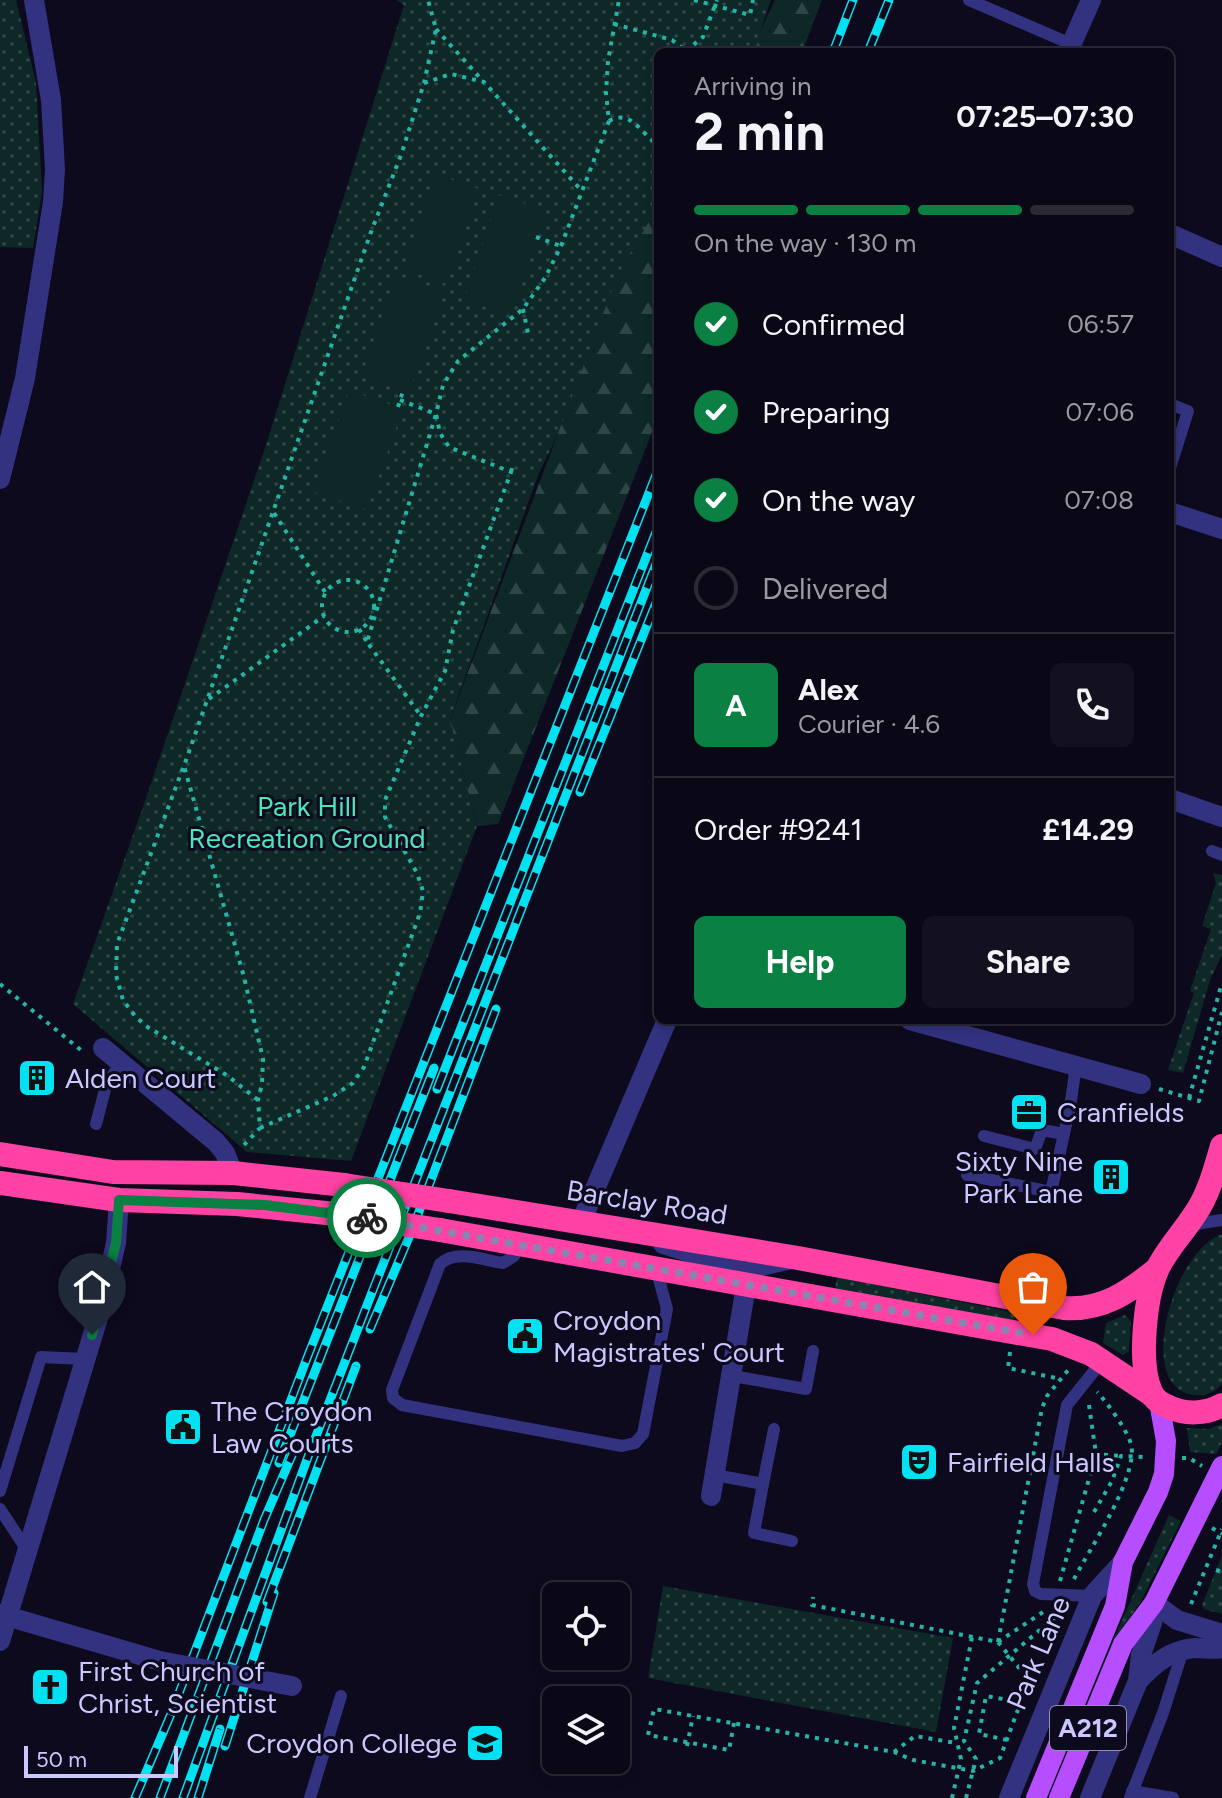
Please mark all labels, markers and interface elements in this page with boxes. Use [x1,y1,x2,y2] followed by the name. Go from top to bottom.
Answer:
[694,70,812,102] text: Arriving in
[956,98,1134,135] text: 07:25–07:30
[694,101,825,163] text: 2 min
[694,227,916,259] text: On the way · 130 m
[694,302,738,346] icon: check
[762,306,905,343] text: Confirmed
[1067,308,1134,340] text: 06:57
[694,390,738,434] icon: check
[762,394,890,431] text: Preparing
[1065,396,1134,428] text: 07:06
[694,478,738,522] icon: check
[762,482,915,519] text: On the way
[1064,484,1134,516] text: 07:08
[762,570,888,607] text: Delivered
[1050,663,1134,747] button: phone
[798,671,859,708] text: Alex
[725,687,747,724] text: A
[798,708,940,740] text: Courier · 4.6
[188,789,426,855] park label: Park Hill Recreation Ground
[694,811,863,848] text: Order #9241
[1042,811,1134,848] text: £14.29
[694,916,906,1008] button: Help
[922,916,1134,1008] button: Share
[16,1057,58,1099] building icon: Alden Court
[65,1061,216,1095] place label: Alden Court
[1008,1091,1050,1133] office icon: Cranfields
[1057,1095,1184,1129] place label: Cranfields
[955,1144,1083,1210] place label: Sixty Nine Park Lane
[1090,1156,1132,1198] building icon: Sixty Nine Park Lane
[564,1173,730,1231] street label: Barclay Road
[327,1178,407,1258] courier
[345,1196,389,1240] icon: bike
[58,1253,126,1335] pin
[999,1253,1067,1335] pin
[70,1265,114,1309] icon: home
[1011,1265,1055,1309] icon: bag
[553,1303,785,1369] place label: Croydon Magistrates' Court
[504,1315,546,1357] public building icon: Croydon Magistrates' Court
[211,1394,372,1460] place label: The Croydon Law Courts
[162,1406,204,1448] public building icon: The Croydon Law Courts
[898,1441,940,1483] theatre icon: Fairfield Halls
[947,1445,1115,1479] place label: Fairfield Halls
[542,1582,630,1774] map controls
[542,1582,630,1670] button: locate
[999,1591,1077,1715] street label: Park Lane
[78,1654,277,1720] place label: First Church of Christ, Scientist
[29,1666,71,1708] church icon: First Church of Christ, Scientist
[542,1686,630,1774] button: layers
[1050,1706,1126,1750] road number: A212
[464,1722,506,1764] school or university icon: Croydon College
[246,1726,457,1760] place label: Croydon College
[24,1742,178,1778] scale bar
[36,1746,87,1773] text: 50 m

